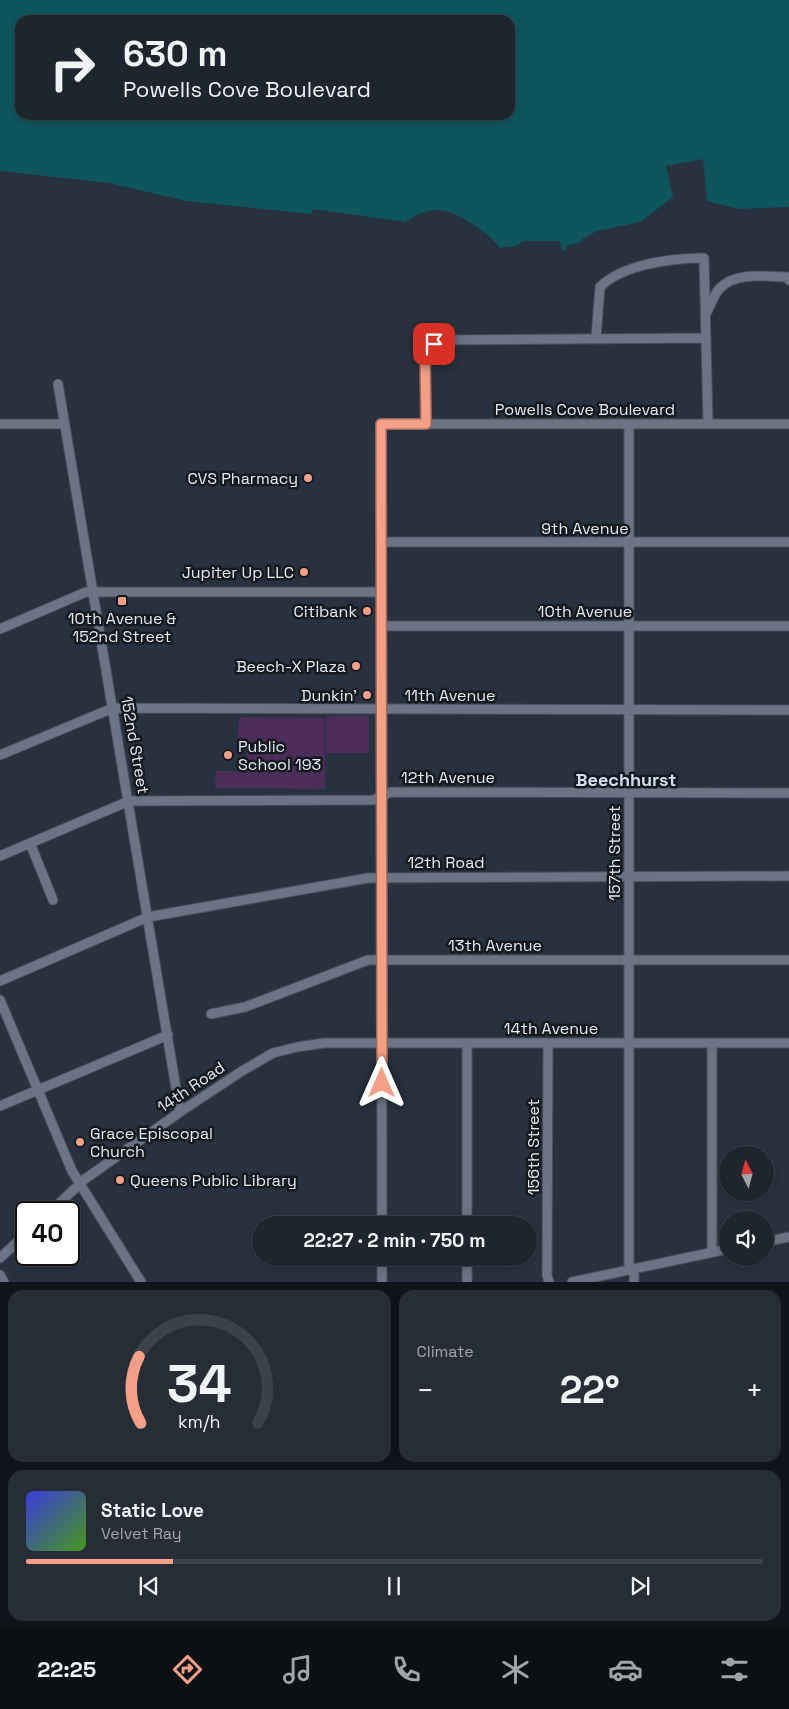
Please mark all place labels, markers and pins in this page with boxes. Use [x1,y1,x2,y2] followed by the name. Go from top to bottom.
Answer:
[413,323,455,365] pin
[187,468,298,489] place label: CVS Pharmacy
[302,472,314,484] marker: CVS Pharmacy
[182,562,294,583] place label: Jupiter Up LLC
[298,566,310,578] marker: Jupiter Up LLC
[116,595,128,607] marker: 10th Avenue & 152nd Street
[294,601,357,622] place label: Citibank
[361,605,373,617] marker: Citibank
[68,608,176,647] place label: 10th Avenue & 152nd Street
[236,656,346,677] place label: Beech-X Plaza
[350,660,362,672] marker: Beech-X Plaza
[301,685,357,706] place label: Dunkin'
[361,689,373,701] marker: Dunkin'
[238,736,321,775] place label: Public School 193
[222,749,234,761] marker: Public School 193
[90,1123,213,1162] place label: Grace Episcopal Church
[74,1136,86,1148] marker: Grace Episcopal Church
[130,1170,297,1191] place label: Queens Public Library
[114,1174,126,1186] marker: Queens Public Library

